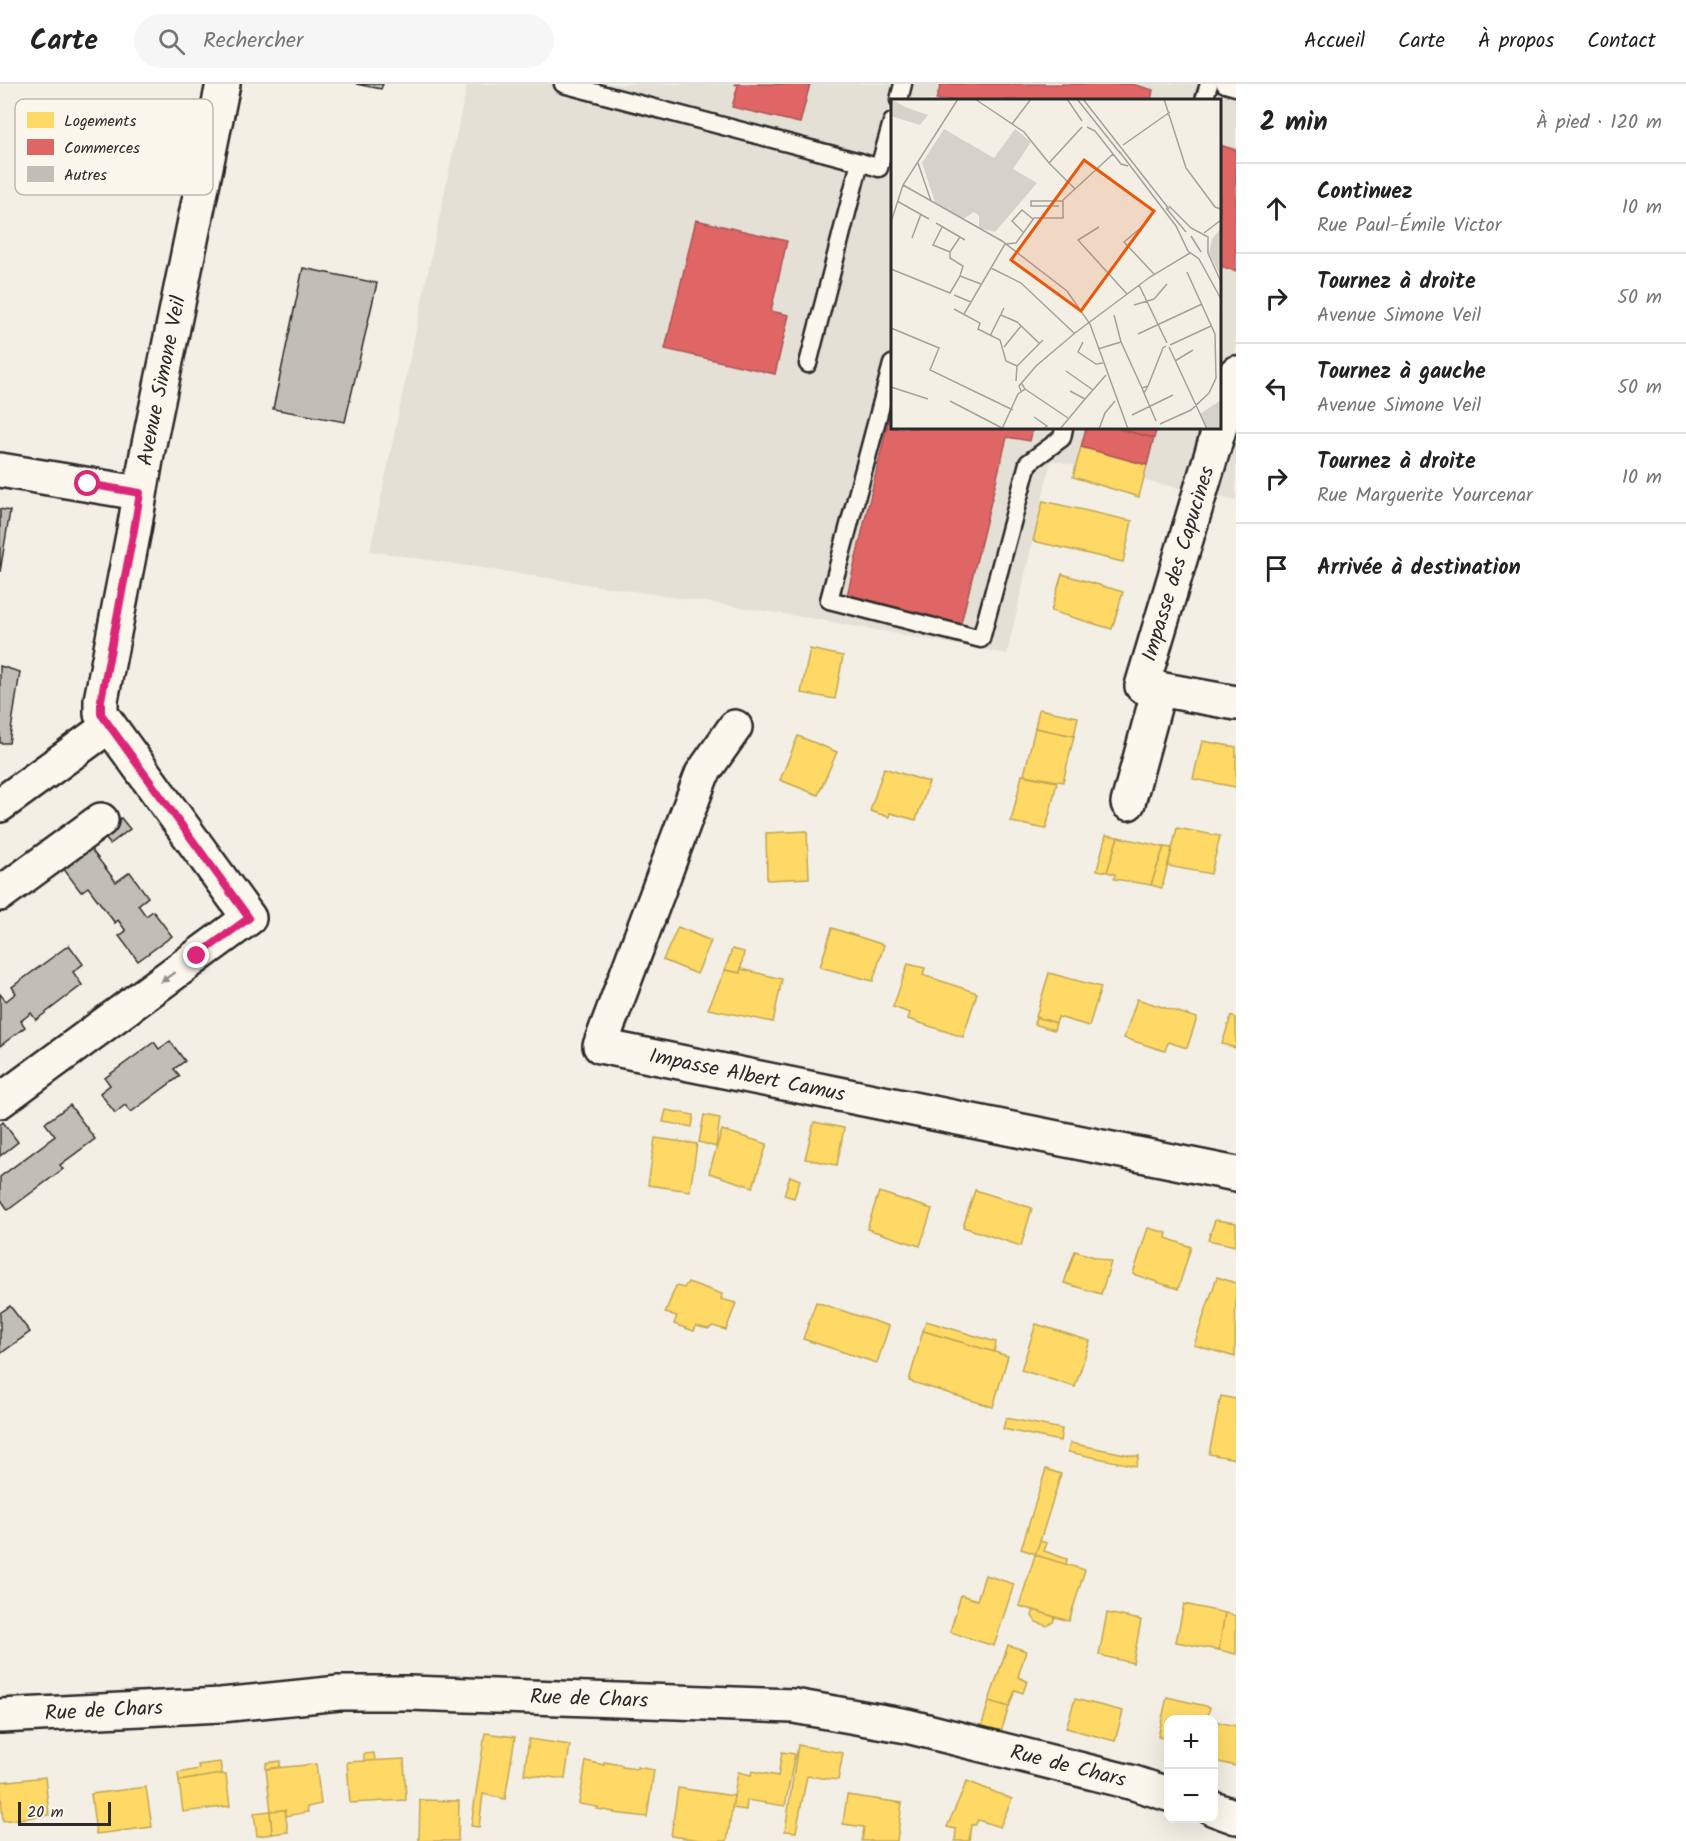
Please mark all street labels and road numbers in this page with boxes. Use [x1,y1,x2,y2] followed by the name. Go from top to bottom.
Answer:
[129,293,196,468] street label: Avenue Simone Veil
[1134,462,1224,666] street label: Impasse des Capucines
[646,1040,848,1111] street label: Impasse Albert Camus
[529,1681,649,1718] street label: Rue de Chars
[44,1691,164,1730] street label: Rue de Chars
[1007,1736,1130,1797] street label: Rue de Chars

